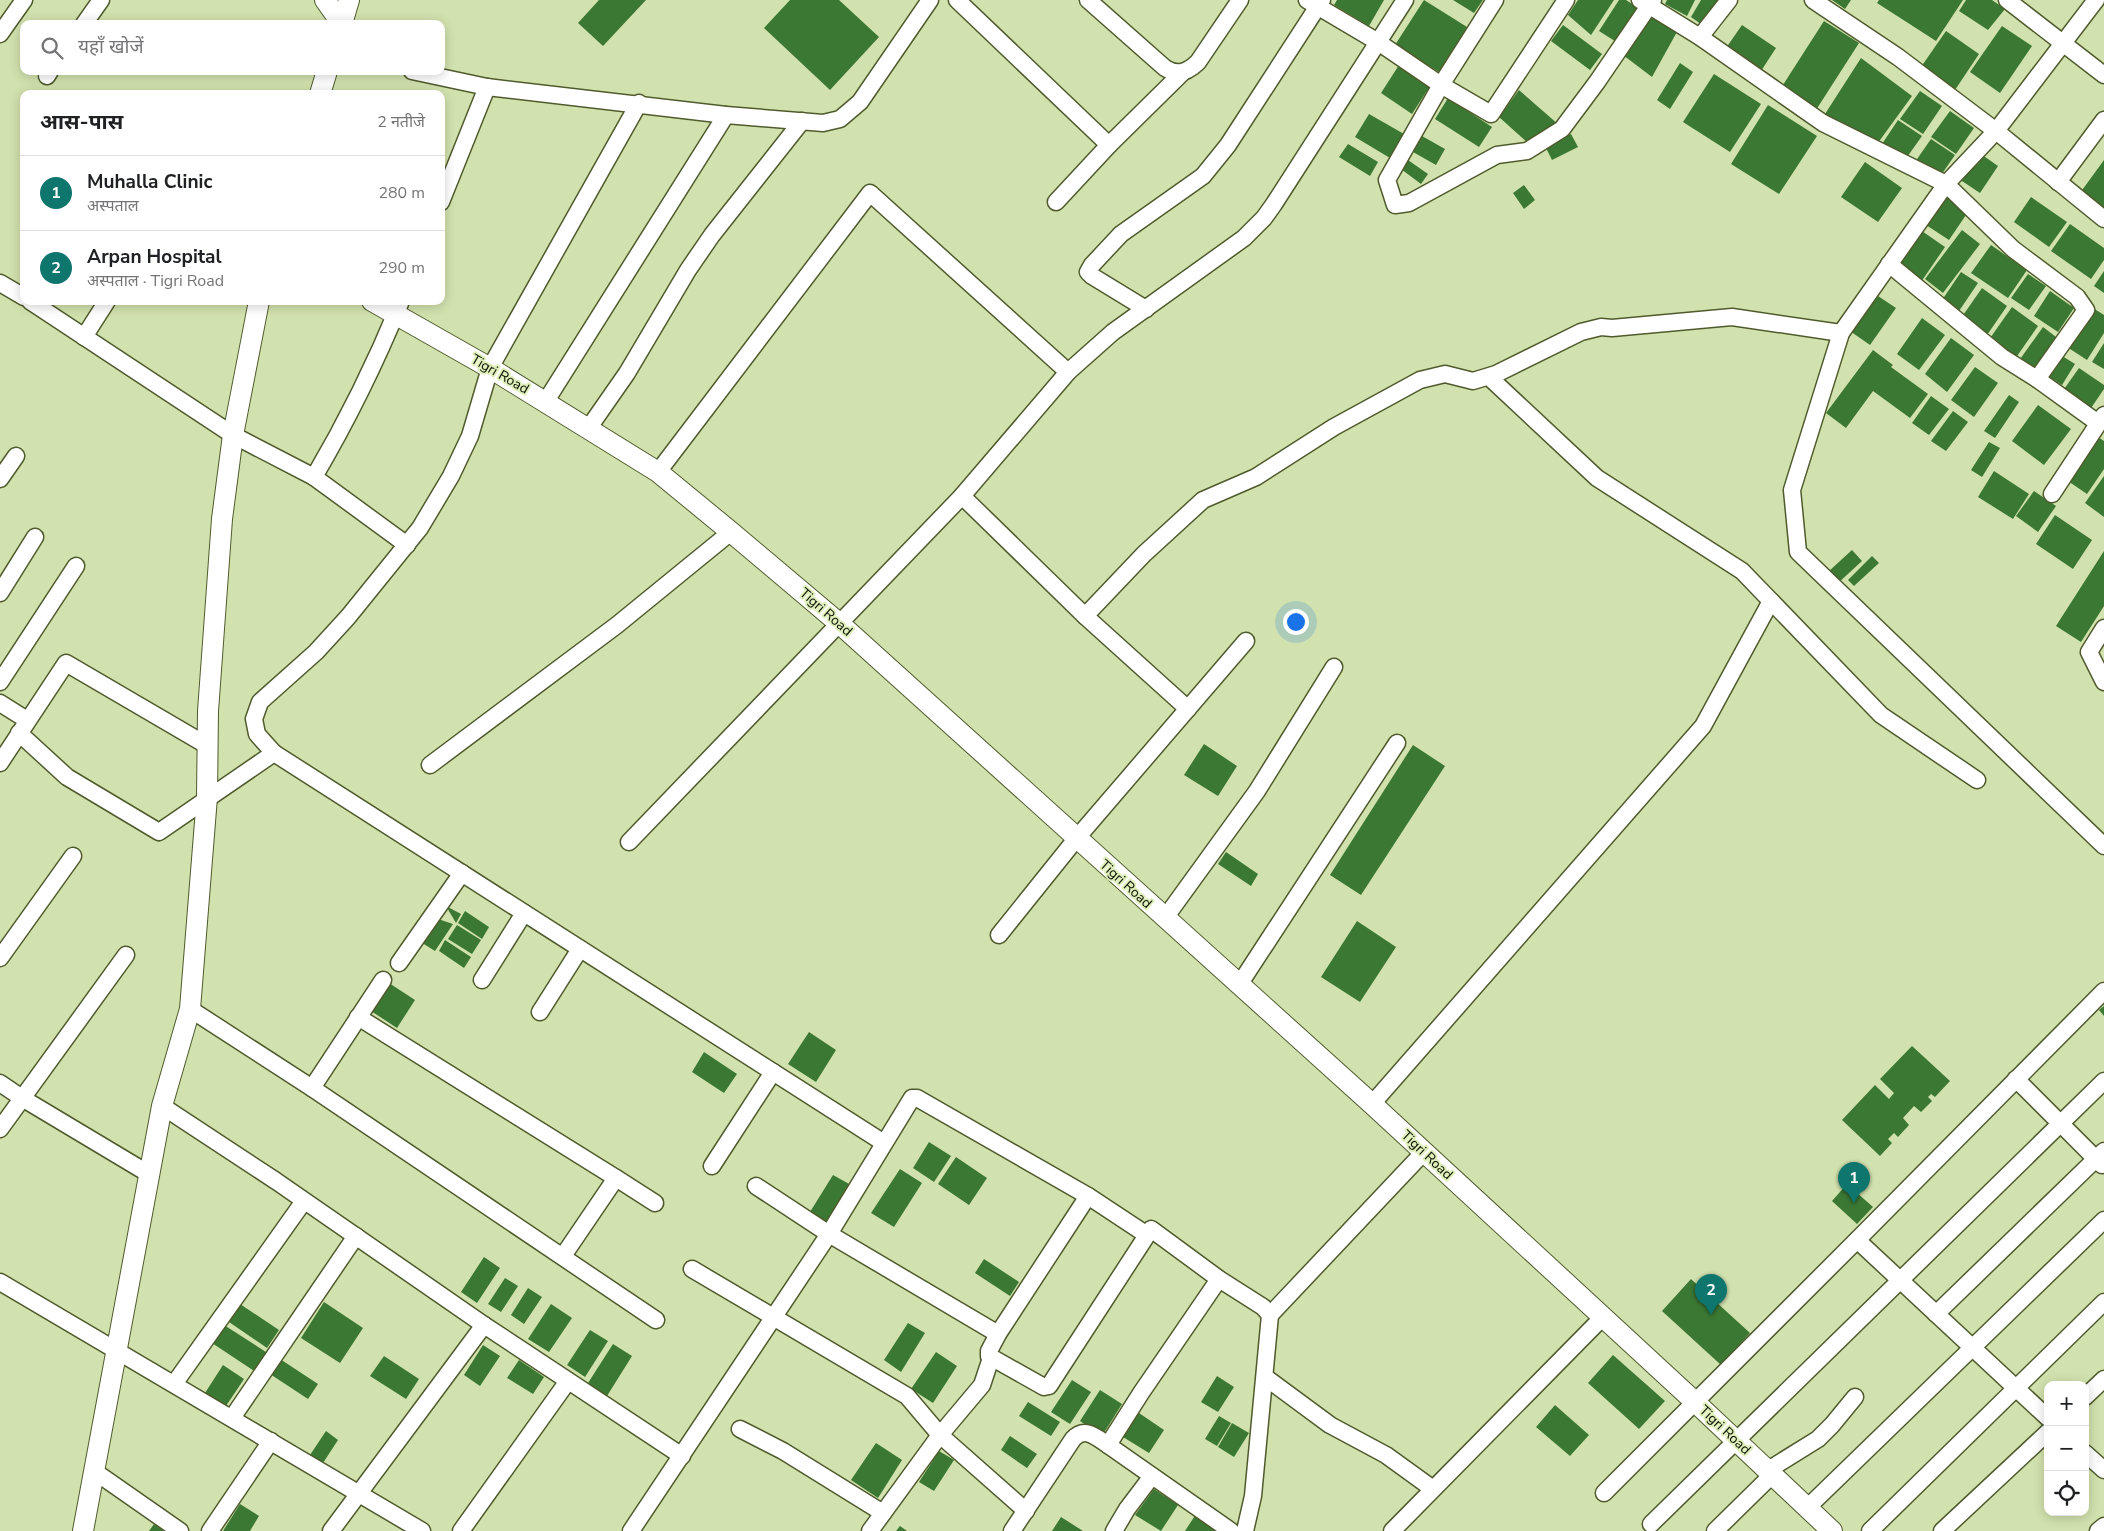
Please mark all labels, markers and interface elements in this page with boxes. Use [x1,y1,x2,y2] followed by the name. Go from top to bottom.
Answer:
[20,20,445,75] search box
[38,34,66,62] icon: search
[78,34,143,60] text: यहाँ खोजें
[40,108,123,136] text: आस-पास
[377,111,425,133] text: 2 नतीजे
[87,169,212,195] text: Muhalla Clinic
[51,182,61,204] text: 1
[378,182,425,204] text: 280 m
[87,195,139,217] text: अस्पताल
[87,244,222,270] text: Arpan Hospital
[51,257,61,279] text: 2
[378,257,425,279] text: 290 m
[87,270,224,292] text: अस्पताल · Tigri Road
[467,350,533,398] street label: Tigri Road
[795,584,857,640] street label: Tigri Road
[1283,609,1309,635] your location
[1096,855,1156,913] street label: Tigri Road
[1397,1126,1457,1184] street label: Tigri Road
[1838,1162,1870,1203] pin: 1
[1695,1274,1727,1315] pin: 2
[2044,1381,2089,1516] map controls
[2044,1381,2089,1426] button: +
[1695,1401,1755,1459] street label: Tigri Road
[2044,1426,2089,1471] button: −
[2044,1471,2089,1516] button: locate

